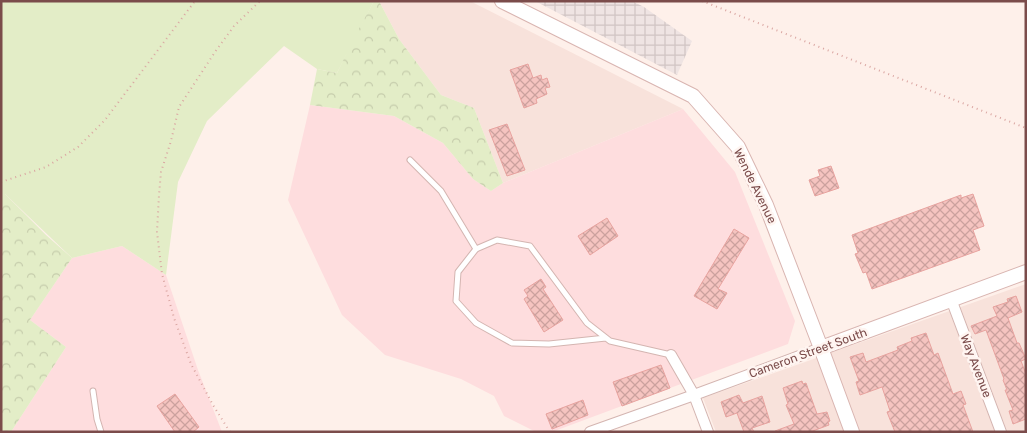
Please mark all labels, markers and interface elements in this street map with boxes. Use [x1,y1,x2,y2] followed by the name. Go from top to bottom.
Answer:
[731,146,779,226] street label: Wende Avenue
[747,325,869,381] street label: Cameron Street South
[957,332,995,400] street label: Way Avenue

